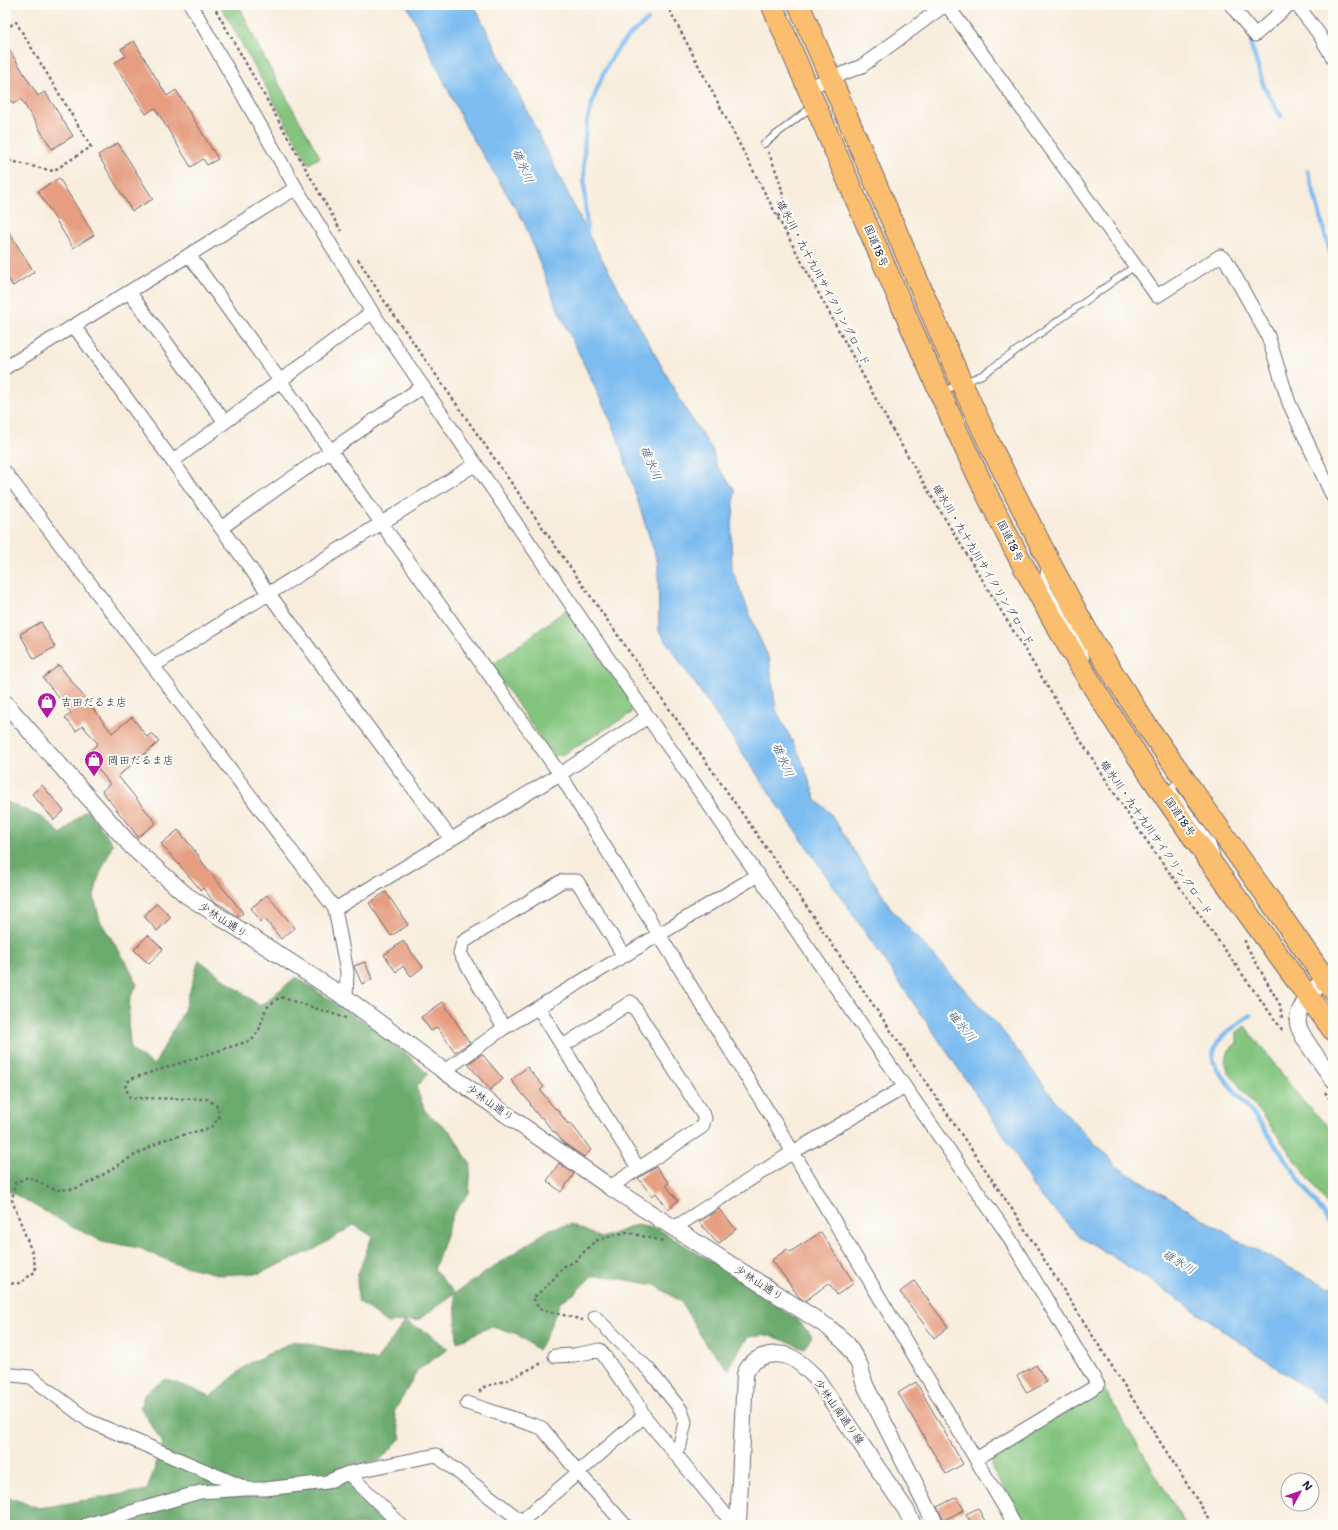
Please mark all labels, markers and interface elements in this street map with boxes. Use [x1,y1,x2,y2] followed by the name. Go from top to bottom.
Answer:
[508,146,538,186] water label: 碓氷川
[773,197,873,369] street label: 碓氷川・九十九川サイクリングロード
[860,222,892,270] street label: 国道18号
[637,443,665,483] water label: 碓氷川
[929,481,1037,649] street label: 碓氷川・九十九川サイクリングロード
[993,517,1027,565] street label: 国道18号
[36,691,58,719] shop icon: 吉田だるま店
[61,695,127,710] place label: 吉田だるま店
[768,740,798,780] water label: 碓氷川
[83,749,105,777] shop icon: 岡田だるま店
[108,753,174,768] place label: 岡田だるま店
[1097,758,1215,918] street label: 碓氷川・九十九川サイクリングロード
[1161,794,1199,840] street label: 国道18号
[196,899,250,941] street label: 少林山通り
[944,1007,980,1045] water label: 碓氷川
[463,1081,517,1125] street label: 少林山通り
[1159,1246,1199,1278] water label: 碓氷川
[732,1262,786,1304] street label: 少林山通り
[811,1376,867,1448] street label: 少林山南通り線
[1280,1472,1320,1512] north arrow
[1299,1478,1316,1494] text: N

